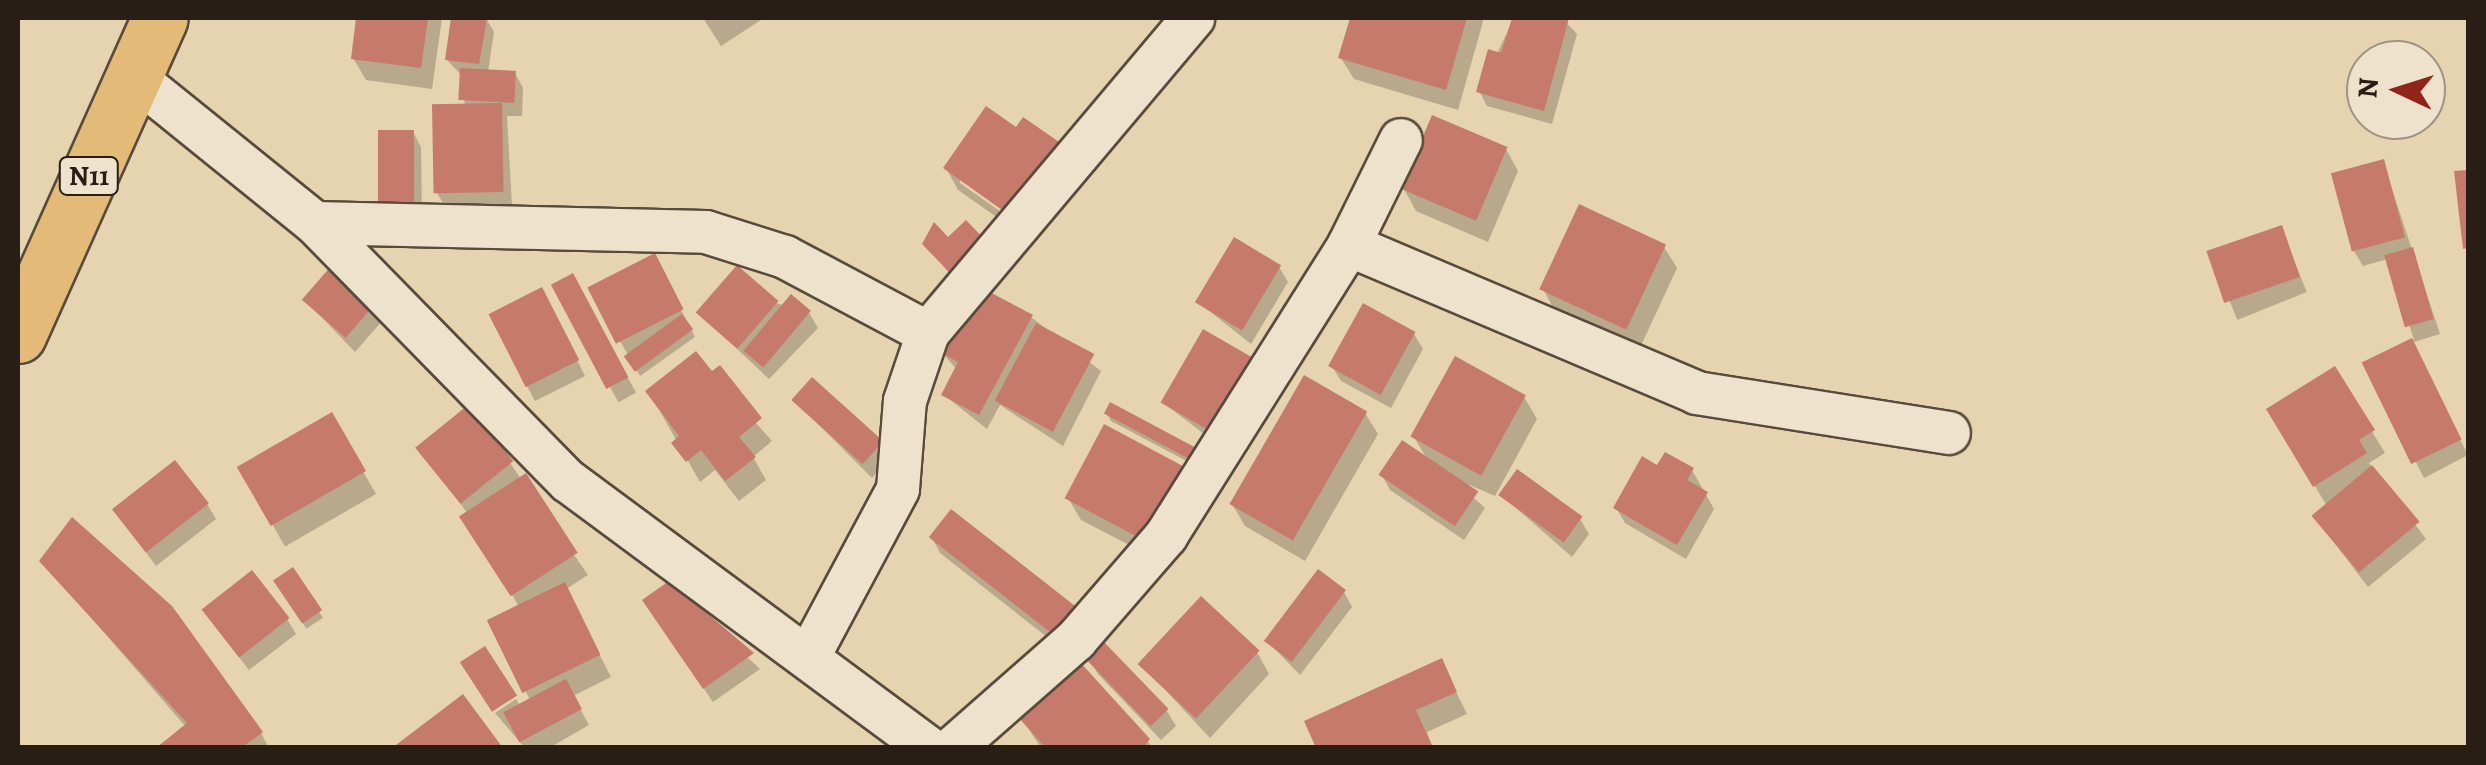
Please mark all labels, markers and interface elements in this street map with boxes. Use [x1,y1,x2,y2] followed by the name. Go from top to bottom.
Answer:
[2346,40,2446,140] north arrow
[2348,77,2388,100] text: N
[56,153,122,199] road number: N11

